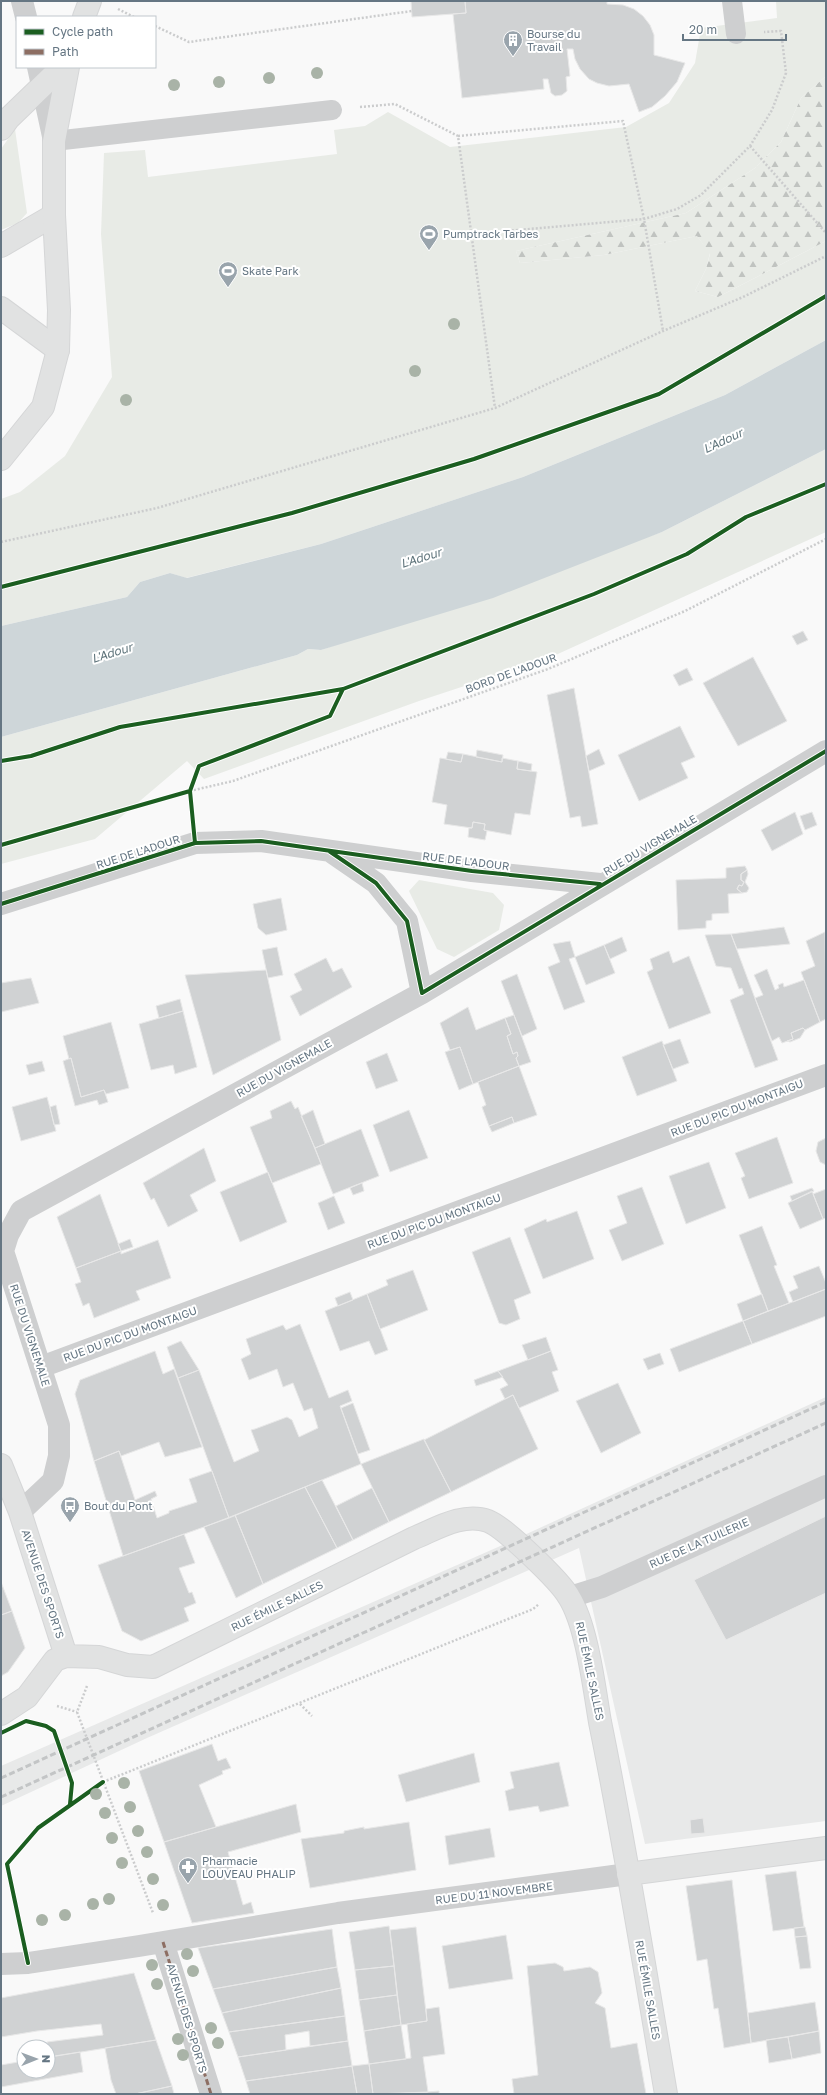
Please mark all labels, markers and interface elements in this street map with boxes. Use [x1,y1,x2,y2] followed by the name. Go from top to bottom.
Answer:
[16,16,156,68] legend
[683,16,786,42] scale bar
[689,22,717,37] text: 20 m
[52,24,113,39] text: Cycle path
[527,27,580,53] place label: Bourse du Travail
[502,29,524,57] building icon: Bourse du Travail
[52,44,79,59] text: Path
[418,223,440,251] sports icon: Pumptrack Tarbes
[443,227,539,240] place label: Pumptrack Tarbes
[217,260,239,288] sports icon: Skate Park
[242,264,299,277] place label: Skate Park
[701,424,747,456] water label: L'Adour
[399,544,445,571] water label: L'Adour
[90,639,136,666] water label: L'Adour
[464,650,558,695] street label: BORD DE L'ADOUR
[601,811,699,878] street label: RUE DU VIGNEMALE
[94,832,181,871] street label: RUE DE L'ADOUR
[422,849,510,872] street label: RUE DE L'ADOUR
[234,1036,334,1099] street label: RUE DU VIGNEMALE
[669,1076,805,1139] street label: RUE DU PIC DU MONTAIGU
[365,1190,502,1251] street label: RUE DU PIC DU MONTAIGU
[8,1282,53,1388] street label: RUE DU VIGNEMALE
[61,1303,198,1364] street label: RUE DU PIC DU MONTAIGU
[59,1495,81,1523] bus stop icon: Bout du Pont
[84,1499,153,1512] place label: Bout du Pont
[647,1515,751,1570] street label: RUE DE LA TUILERIE
[20,1528,67,1640] street label: AVENUE DES SPORTS
[229,1578,325,1633] street label: RUE ÉMILE SALLES
[574,1620,607,1722] street label: RUE ÉMILE SALLES
[202,1854,296,1880] place label: Pharmacie LOUVEAU PHALIP
[177,1856,199,1884] pharmacy icon: Pharmacie LOUVEAU PHALIP
[435,1879,554,1906] street label: RUE DU 11 NOVEMBRE
[633,1939,664,2041] street label: RUE ÉMILE SALLES
[165,1961,210,2074] street label: AVENUE DES SPORTS
[16,2039,56,2079] north arrow
[40,2055,53,2063] text: N

